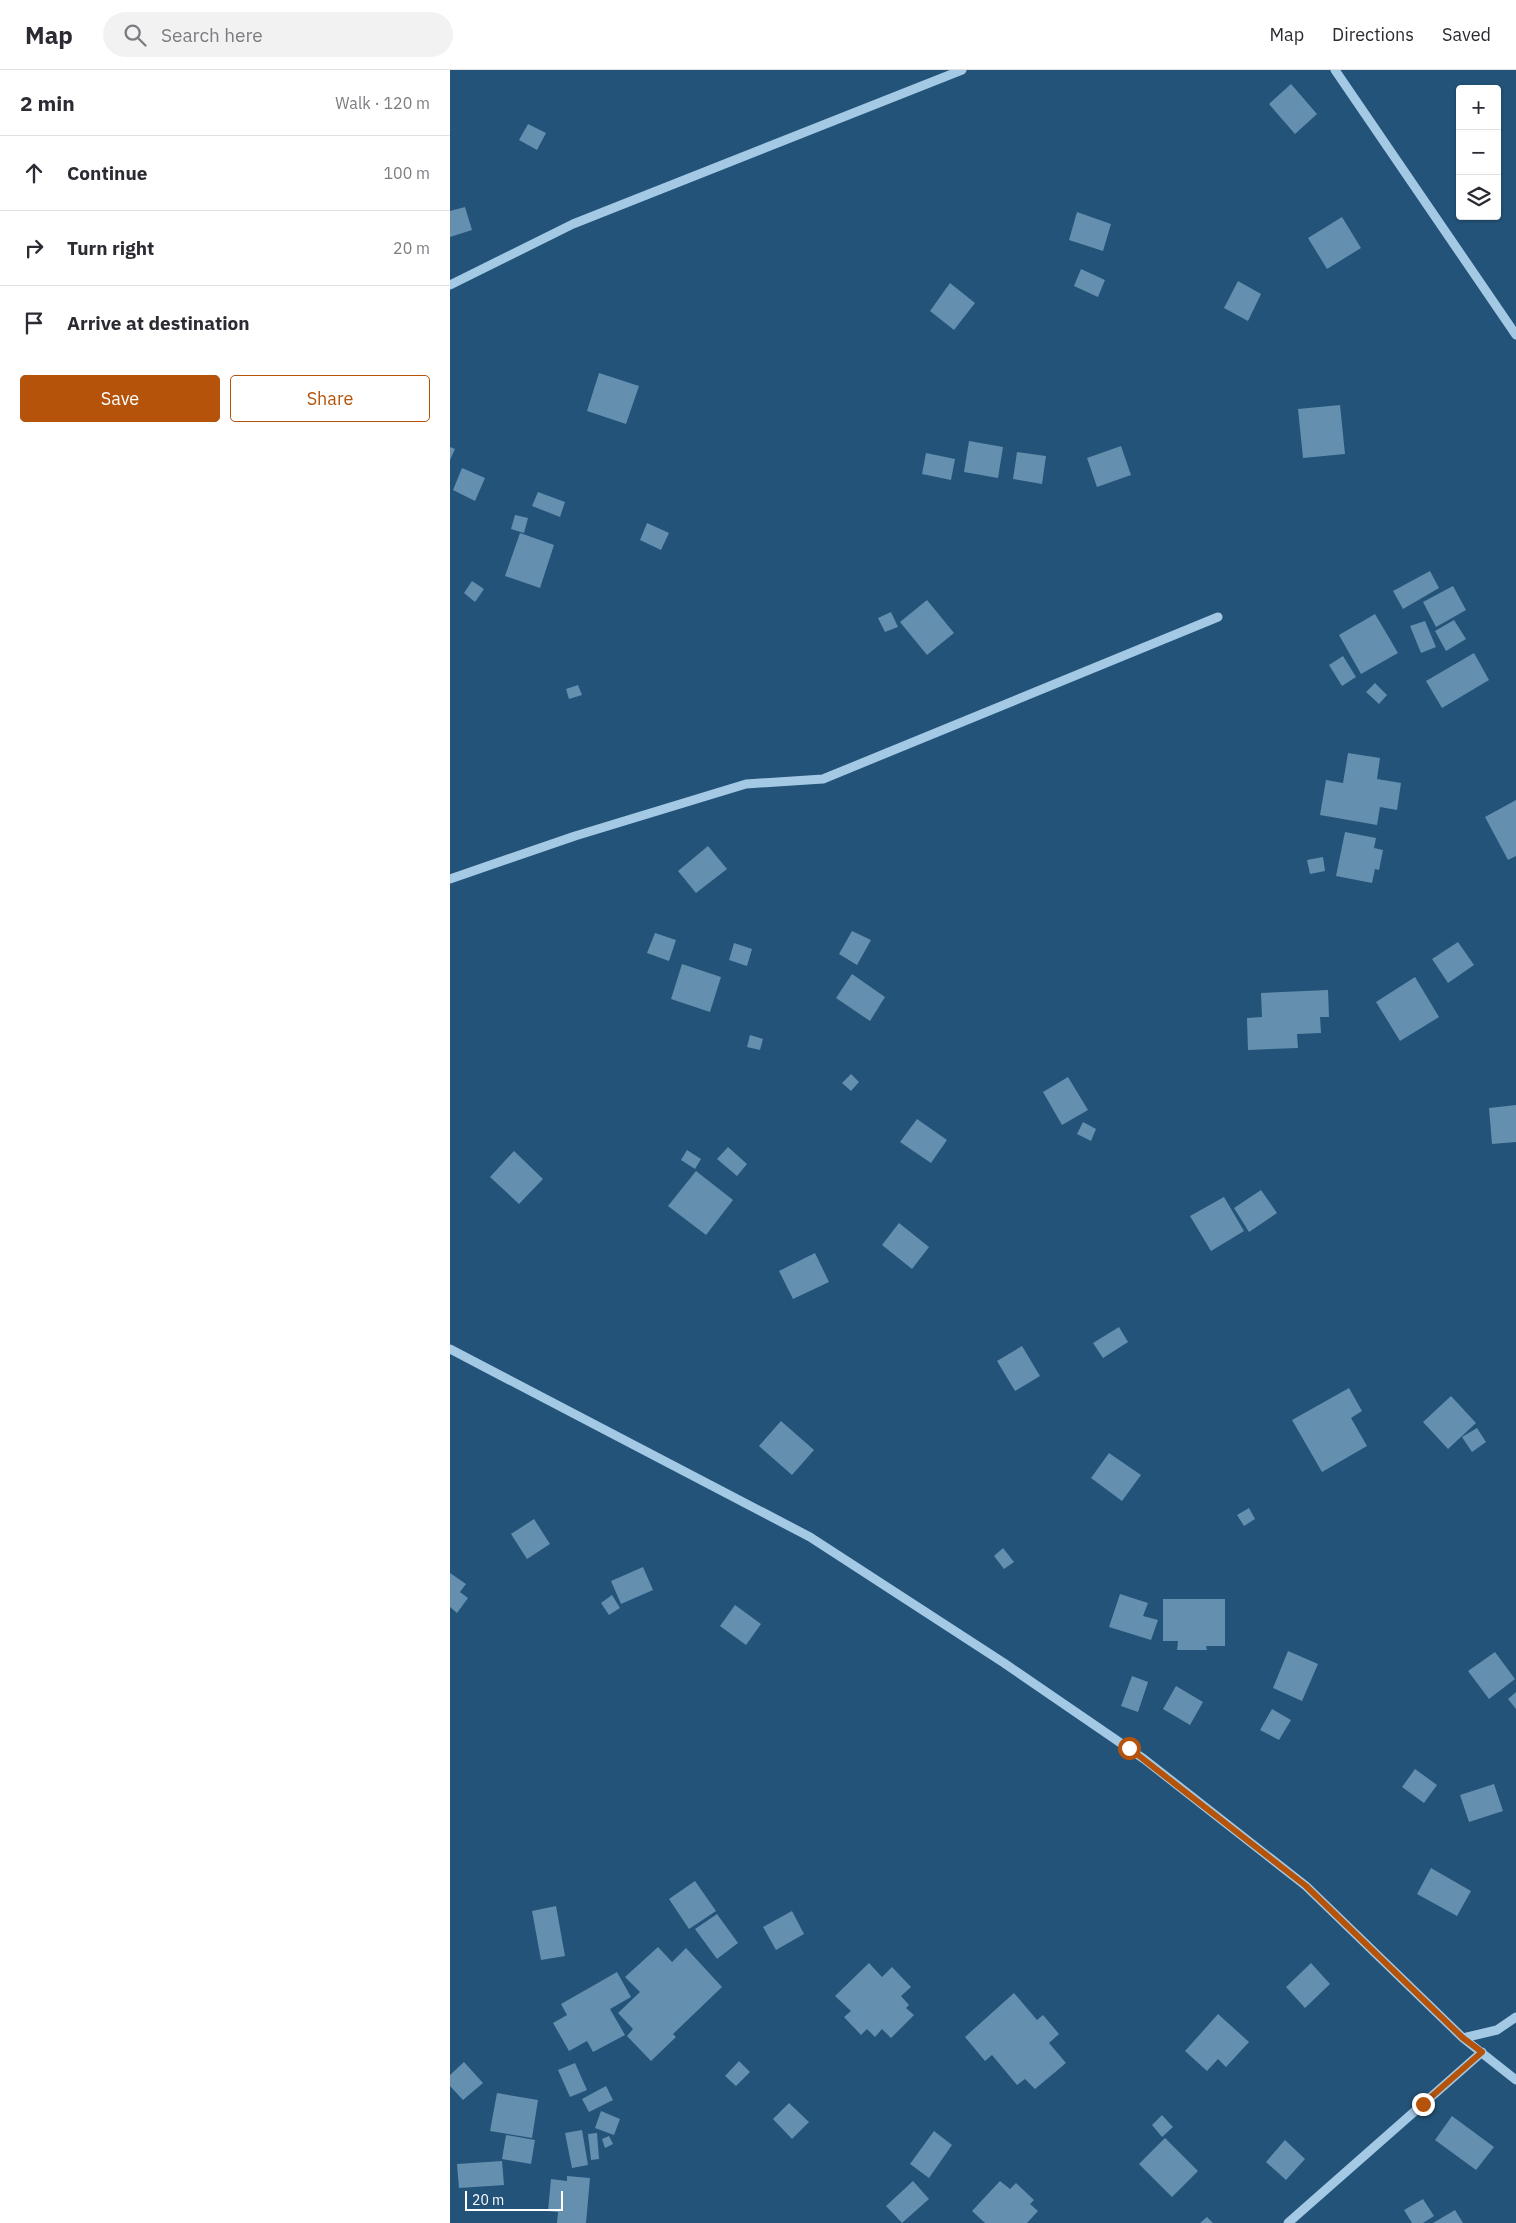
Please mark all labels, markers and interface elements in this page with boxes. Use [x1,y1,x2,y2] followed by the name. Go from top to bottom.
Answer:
[103,12,453,57] search box
[25,19,73,51] text: Map
[121,21,149,49] icon: search
[161,23,263,47] text: Search here
[1269,23,1304,46] text: Map
[1332,23,1414,46] text: Directions
[1442,23,1491,46] text: Saved
[1456,85,1501,220] map controls
[1456,85,1501,130] button: +
[20,89,75,117] text: 2 min
[335,93,430,113] text: Walk · 120 m
[1456,130,1501,175] button: −
[20,159,48,187] icon: ahead
[67,161,147,185] text: Continue
[383,163,430,183] text: 100 m
[1456,175,1501,220] button: layers
[20,234,48,262] icon: right
[67,236,154,260] text: Turn right
[393,238,430,258] text: 20 m
[20,309,48,337] icon: arrive
[67,311,250,335] text: Arrive at destination
[20,375,220,422] button: Save
[230,375,430,422] button: Share
[1118,1737,1141,1760] route start
[1412,2093,1435,2116] route end
[465,2188,562,2211] scale bar
[472,2191,504,2209] text: 20 m

